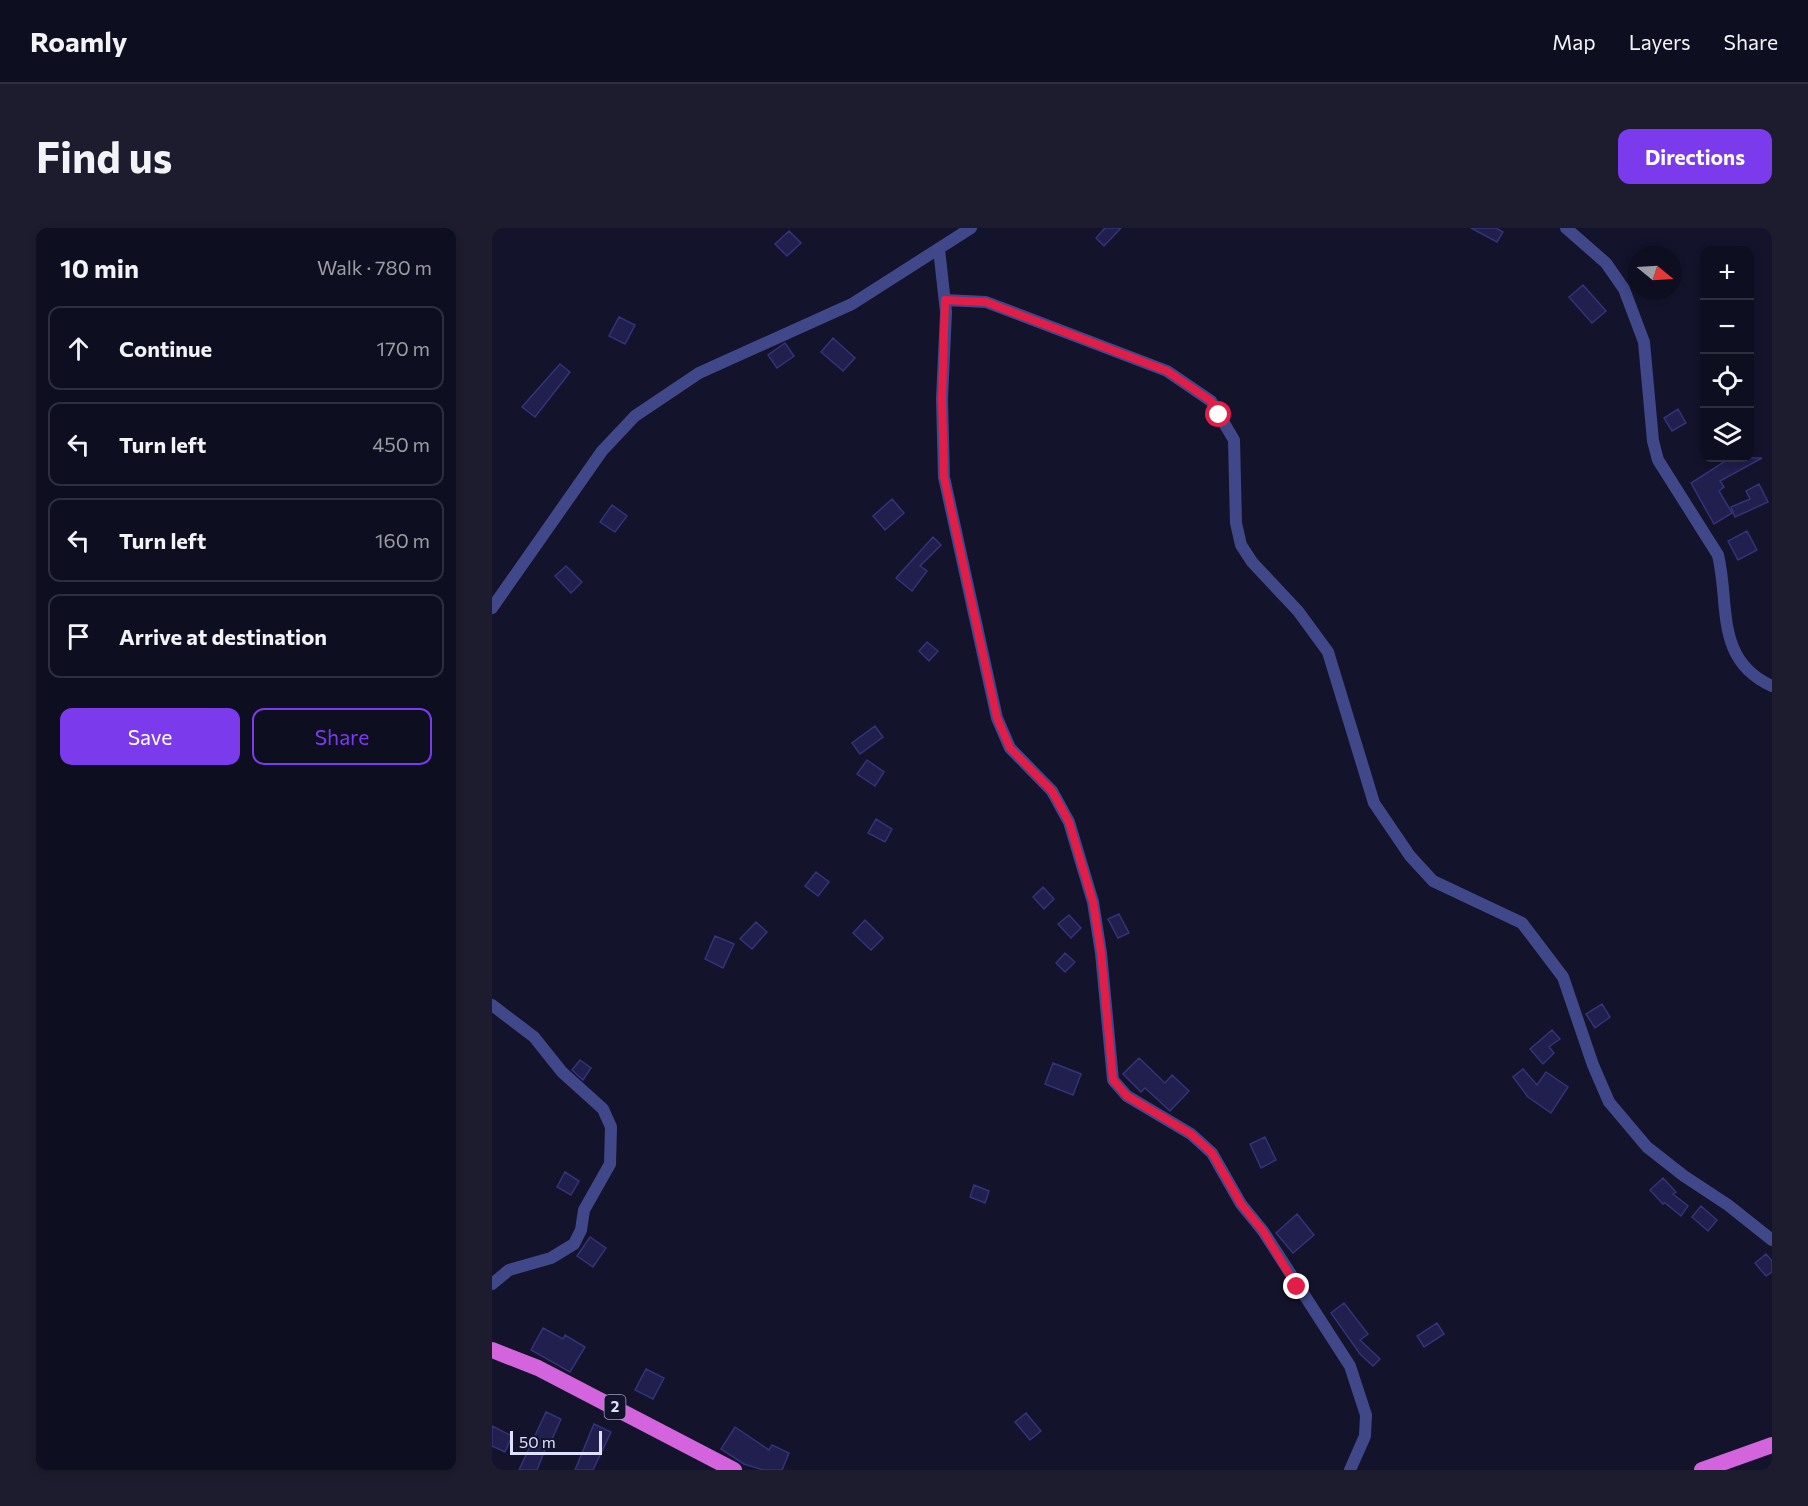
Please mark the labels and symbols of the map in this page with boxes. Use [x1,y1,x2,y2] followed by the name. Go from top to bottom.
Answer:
[1628,246,1682,300] north arrow
[1205,401,1231,427] route start
[1283,1273,1309,1299] route end
[604,1395,626,1419] road number: 2
[510,1428,602,1456] scale bar

